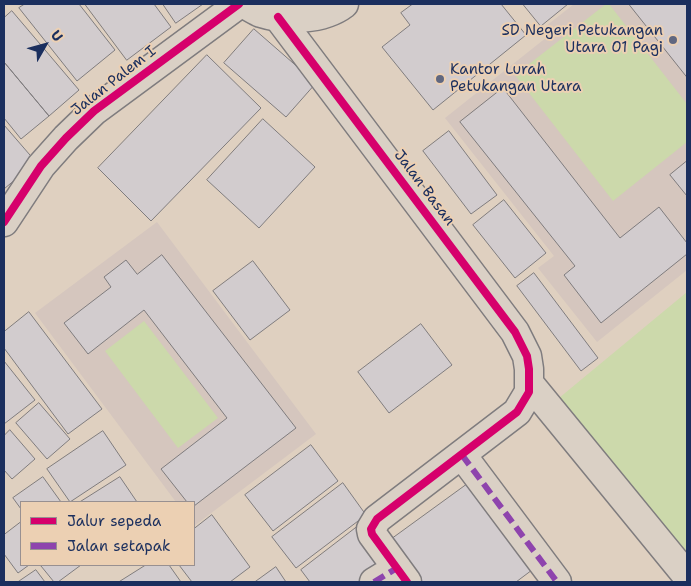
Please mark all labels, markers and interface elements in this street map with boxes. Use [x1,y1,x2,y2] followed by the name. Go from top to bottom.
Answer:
[20,20,70,70] north arrow
[501,22,663,57] place label: SD Negeri Petukangan Utara 01 Pagi
[47,26,67,45] text: U
[667,34,679,46] marker: SD Negeri Petukangan Utara 01 Pagi
[68,42,160,120] street label: Jalan Palem I
[450,61,581,96] place label: Kantor Lurah Petukangan Utara
[434,73,446,85] marker: Kantor Lurah Petukangan Utara
[390,147,458,229] street label: Jalan Basan
[20,501,195,566] legend
[67,511,161,531] text: Jalur sepeda
[67,536,171,556] text: Jalan setapak

